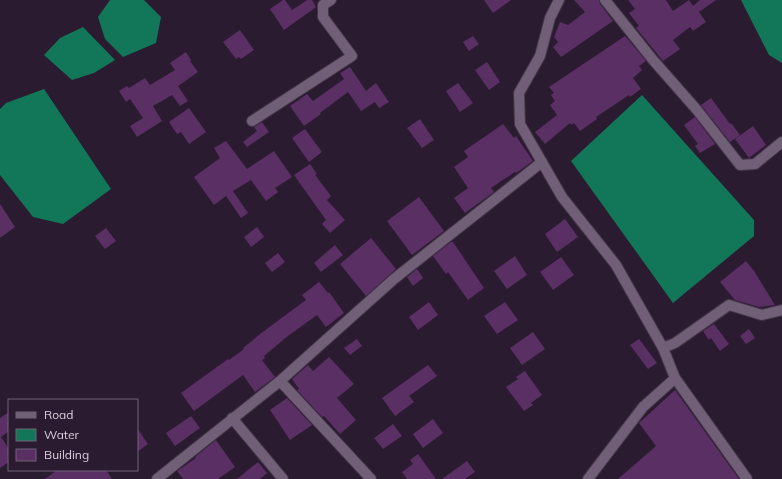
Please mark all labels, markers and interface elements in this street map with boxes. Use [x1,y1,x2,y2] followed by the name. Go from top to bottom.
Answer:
[8,399,138,471] legend
[44,407,73,422] text: Road
[44,427,80,442] text: Water
[44,447,89,462] text: Building

